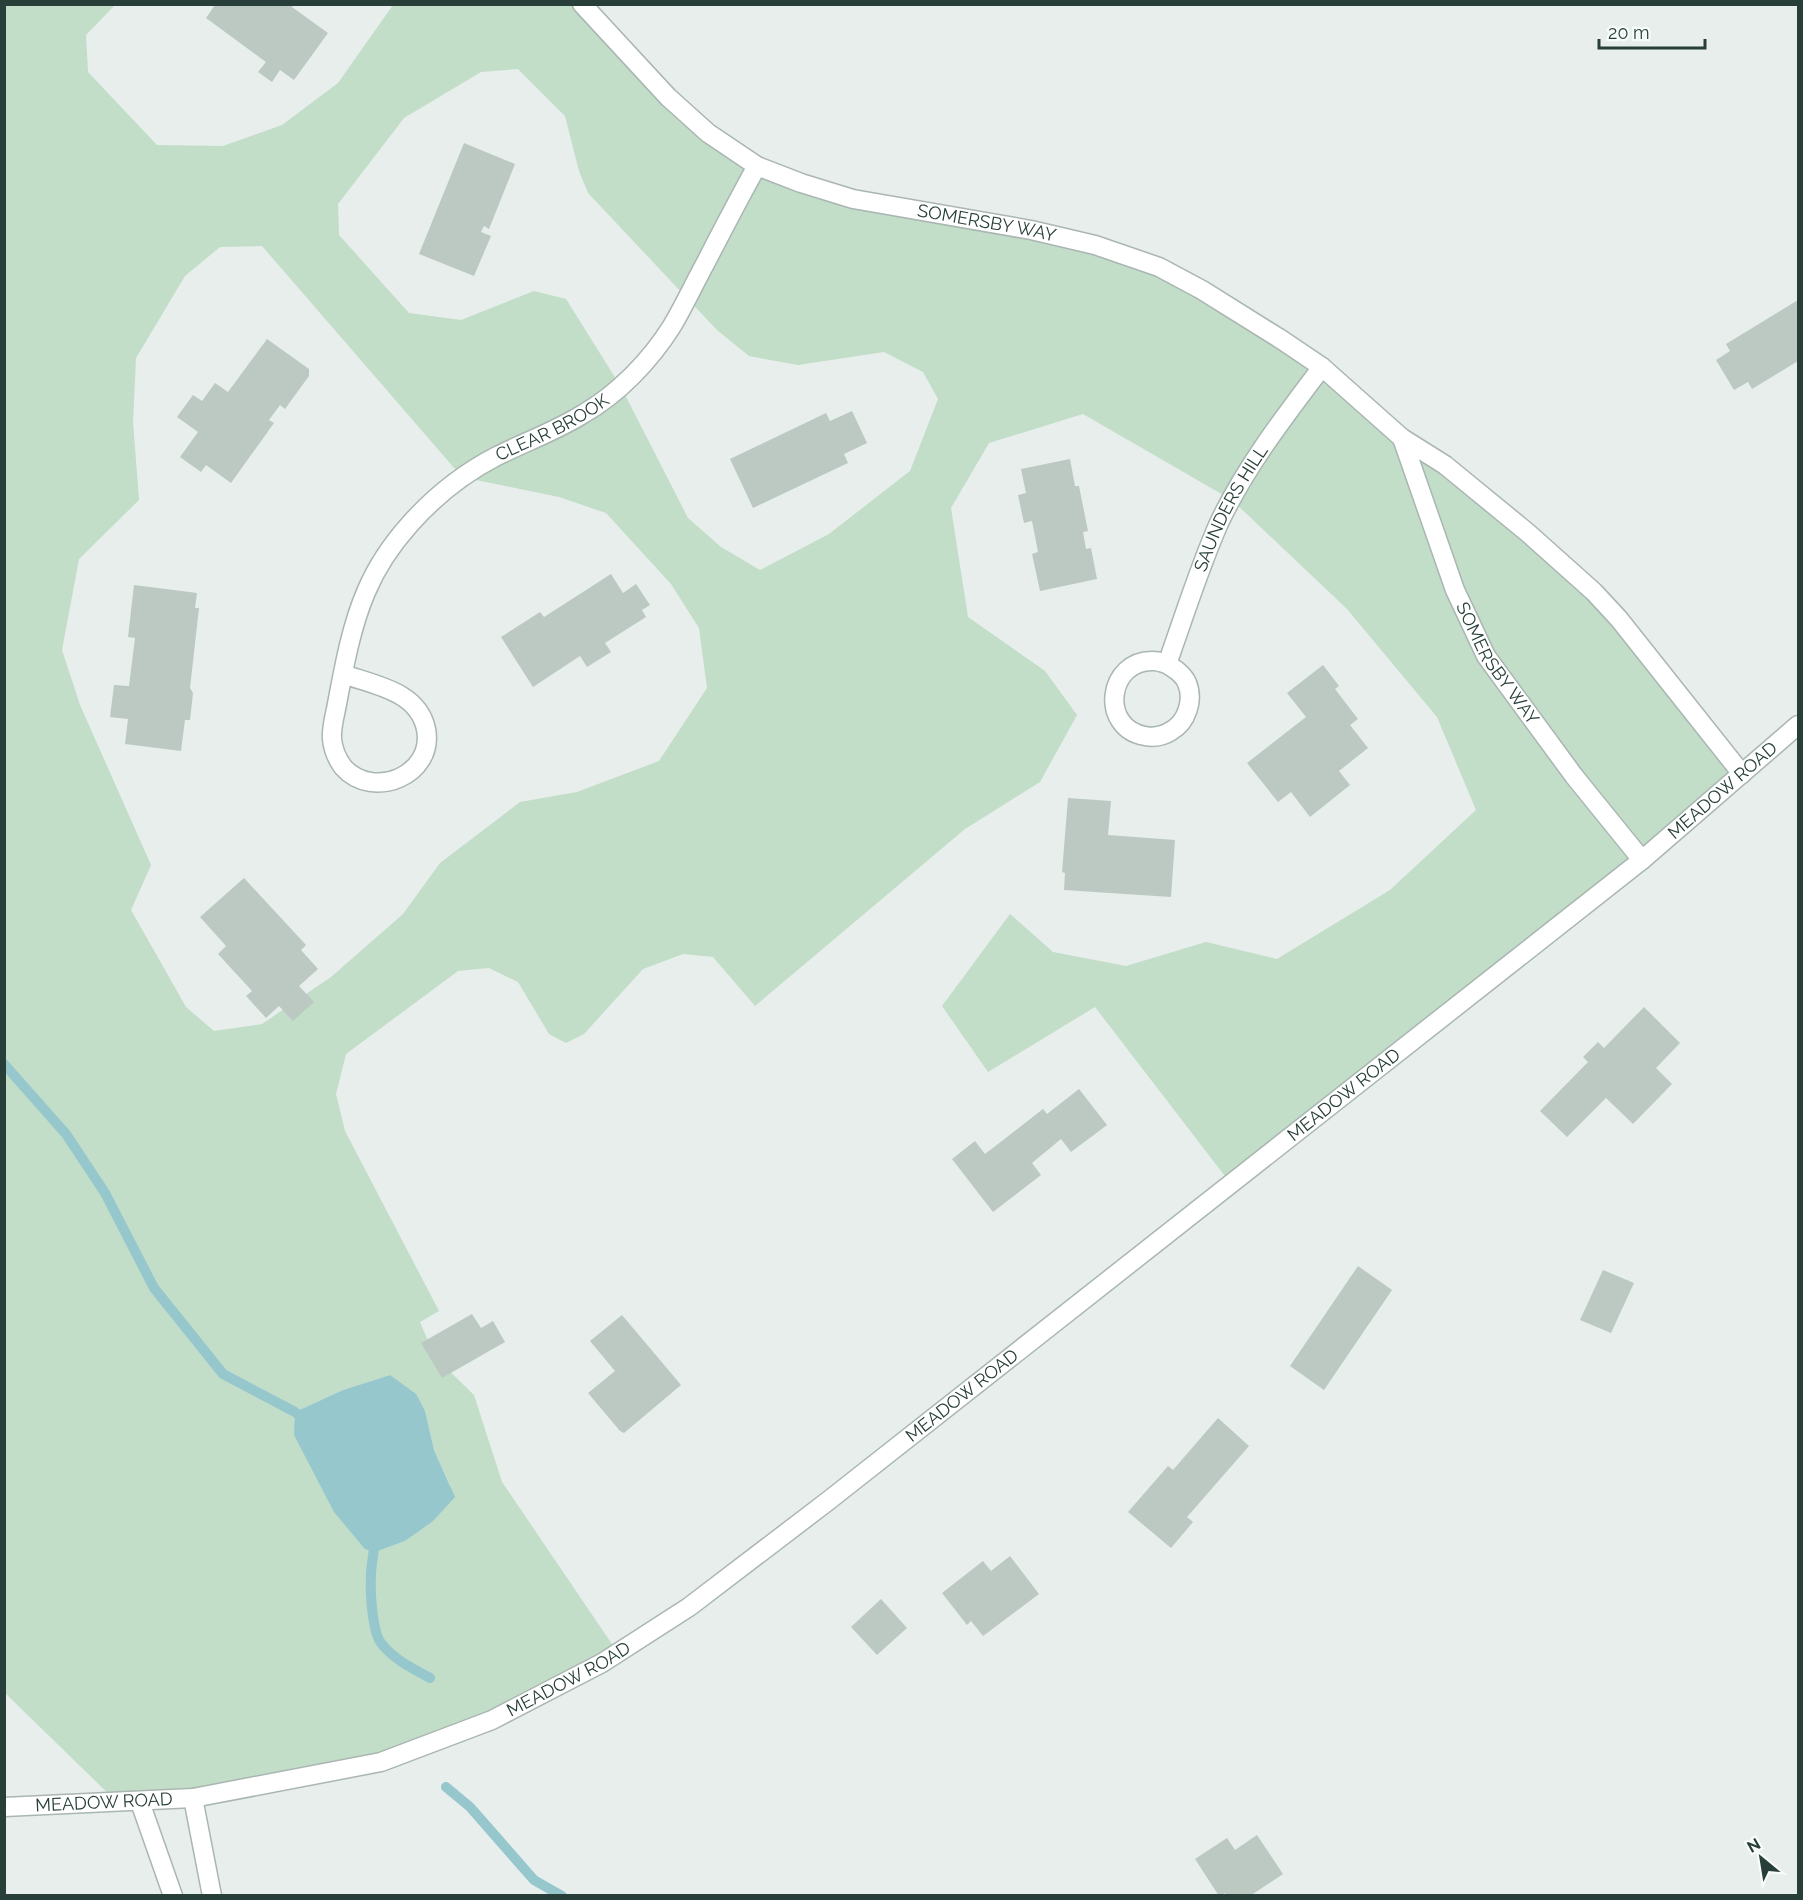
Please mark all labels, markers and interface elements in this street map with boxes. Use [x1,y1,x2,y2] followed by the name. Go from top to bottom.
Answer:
[1599,12,1706,50] scale bar
[1608,22,1650,43] text: 20 m
[916,199,1059,246] street label: SOMERSBY WAY
[492,389,613,465] street label: CLEAR BROOK
[1189,441,1272,575] street label: SAUNDERS HILL
[1452,599,1544,729] street label: SOMERSBY WAY
[1663,737,1781,843] street label: MEADOW ROAD
[1283,1044,1404,1145] street label: MEADOW ROAD
[901,1344,1022,1446] street label: MEADOW ROAD
[503,1637,634,1721] street label: MEADOW ROAD
[35,1788,173,1816] street label: MEADOW ROAD
[1731,1828,1791,1888] north arrow
[1744,1834,1764,1857] text: N

